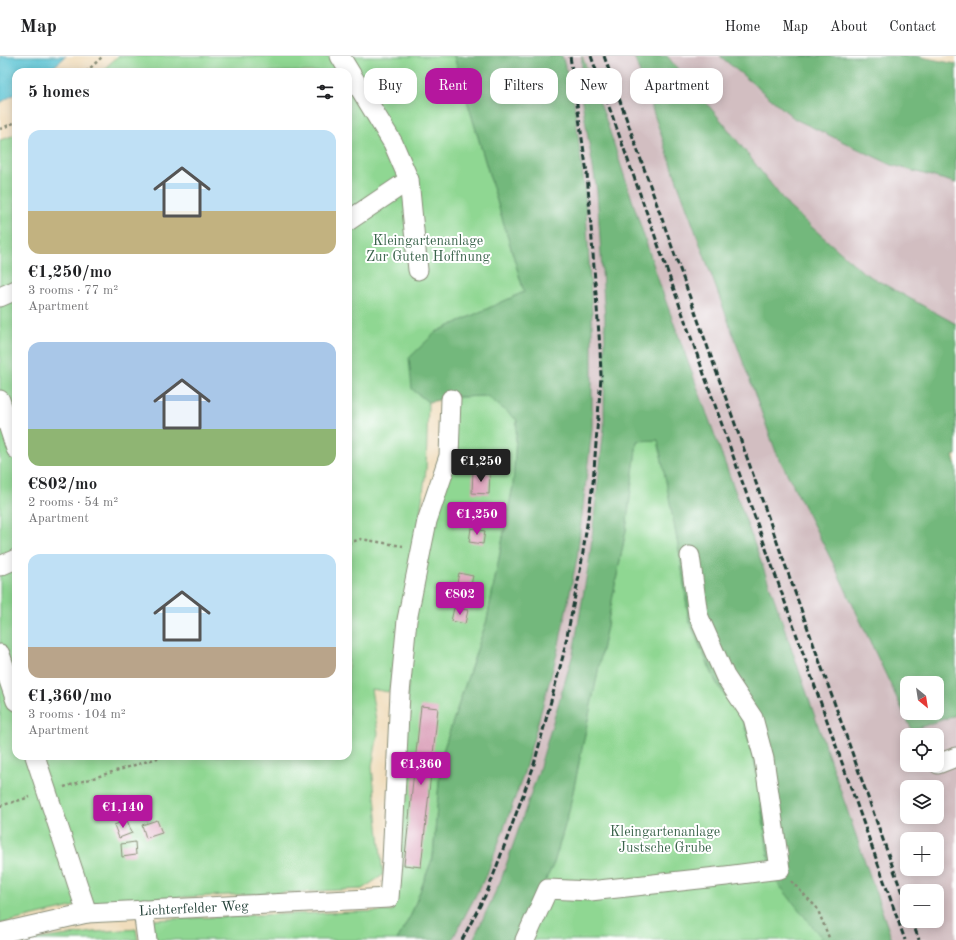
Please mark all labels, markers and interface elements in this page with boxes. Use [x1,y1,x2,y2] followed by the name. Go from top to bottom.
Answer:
[20,18,57,37] text: Map
[725,20,760,34] text: Home
[782,20,808,34] text: Map
[830,20,867,34] text: About
[889,20,936,34] text: Contact
[364,68,417,104] chip: Buy
[425,68,482,104] chip: Rent
[490,68,558,104] chip: Filters
[566,68,622,104] chip: New
[630,68,723,104] chip: Apartment
[314,81,336,103] icon: filters
[28,84,90,101] text: 5 homes
[146,156,218,228] icon: home
[366,234,490,264] park label: Kleingartenanlage Zur Guten Hoffnung
[28,264,112,281] text: €1,250/mo
[28,284,118,297] text: 3 rooms · 77 m²
[28,300,89,313] text: Apartment
[146,368,218,440] icon: home
[448,449,514,483] pin: €1,250
[460,455,502,468] text: €1,250
[28,476,97,493] text: €802/mo
[28,496,118,509] text: 2 rooms · 54 m²
[444,502,510,536] pin: €1,250
[456,508,498,521] text: €1,250
[28,512,89,525] text: Apartment
[146,580,218,652] icon: home
[436,582,484,616] pin: €802
[445,588,475,601] text: €802
[900,676,944,720] north arrow
[900,676,944,928] map controls
[28,688,112,705] text: €1,360/mo
[28,708,126,721] text: 3 rooms · 104 m²
[28,724,89,737] text: Apartment
[900,728,944,772] button: locate
[388,752,454,786] pin: €1,360
[400,758,442,771] text: €1,360
[900,780,944,824] button: layers
[90,795,156,829] pin: €1,140
[102,801,144,814] text: €1,140
[610,825,720,855] park label: Kleingartenanlage Justsche Grube
[900,832,944,876] button: +
[900,884,944,928] button: −
[138,899,249,918] street label: Lichterfelder Weg

